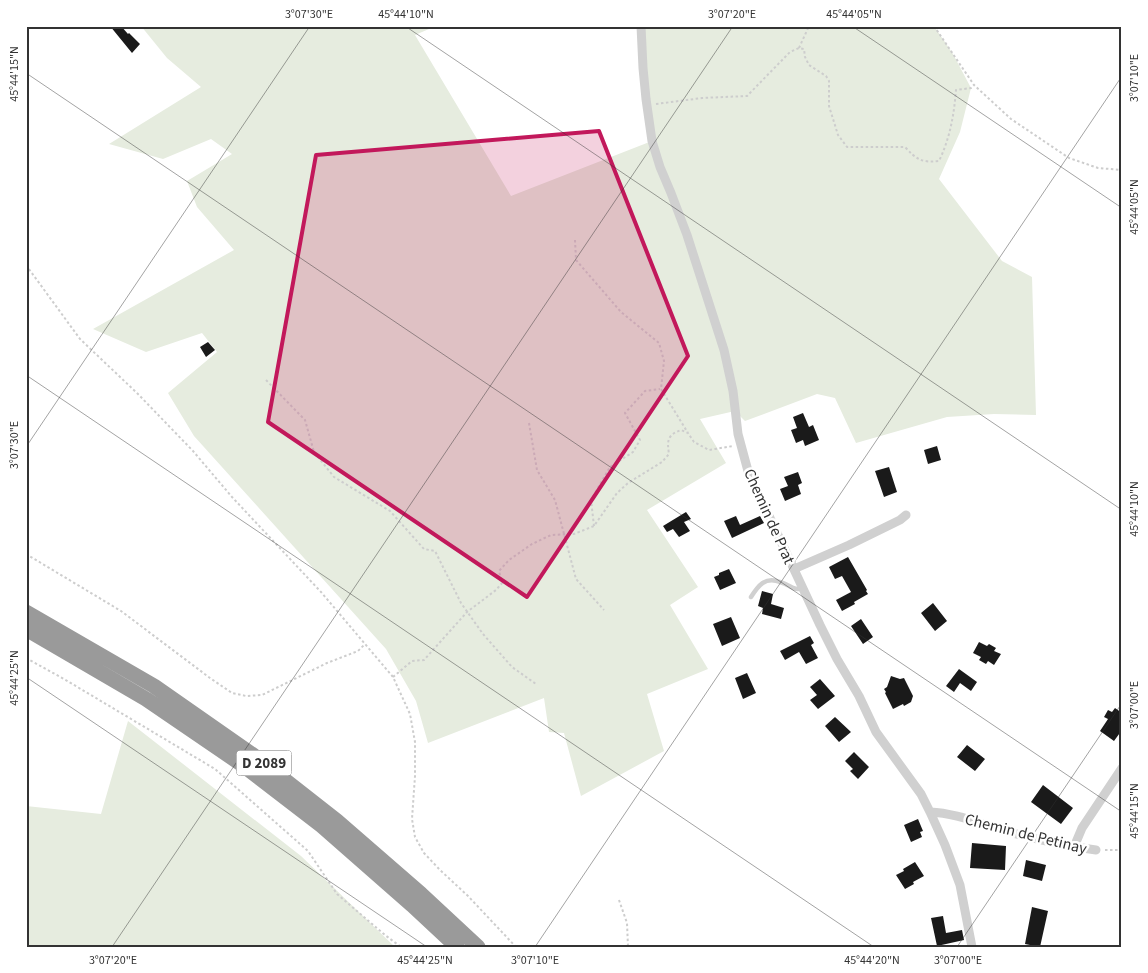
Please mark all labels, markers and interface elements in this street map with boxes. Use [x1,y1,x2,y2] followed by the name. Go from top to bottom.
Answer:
[285,6,333,23] text: 3°07'30"E
[378,6,434,23] text: 45°44'10"N
[708,6,756,23] text: 3°07'20"E
[826,6,882,23] text: 45°44'05"N
[6,46,23,102] text: 45°44'15"N
[1126,54,1143,102] text: 3°07'10"E
[1126,179,1143,235] text: 45°44'05"N
[6,421,23,469] text: 3°07'30"E
[738,465,800,568] street label: Chemin de Prat
[1126,481,1143,537] text: 45°44'10"N
[6,650,23,706] text: 45°44'25"N
[1126,681,1143,729] text: 3°07'00"E
[236,750,292,776] road number: D 2089
[1126,783,1143,839] text: 45°44'15"N
[962,808,1090,860] street label: Chemin de Petinay
[89,952,137,969] text: 3°07'20"E
[397,952,453,969] text: 45°44'25"N
[511,952,559,969] text: 3°07'10"E
[844,952,900,969] text: 45°44'20"N
[934,952,982,969] text: 3°07'00"E

